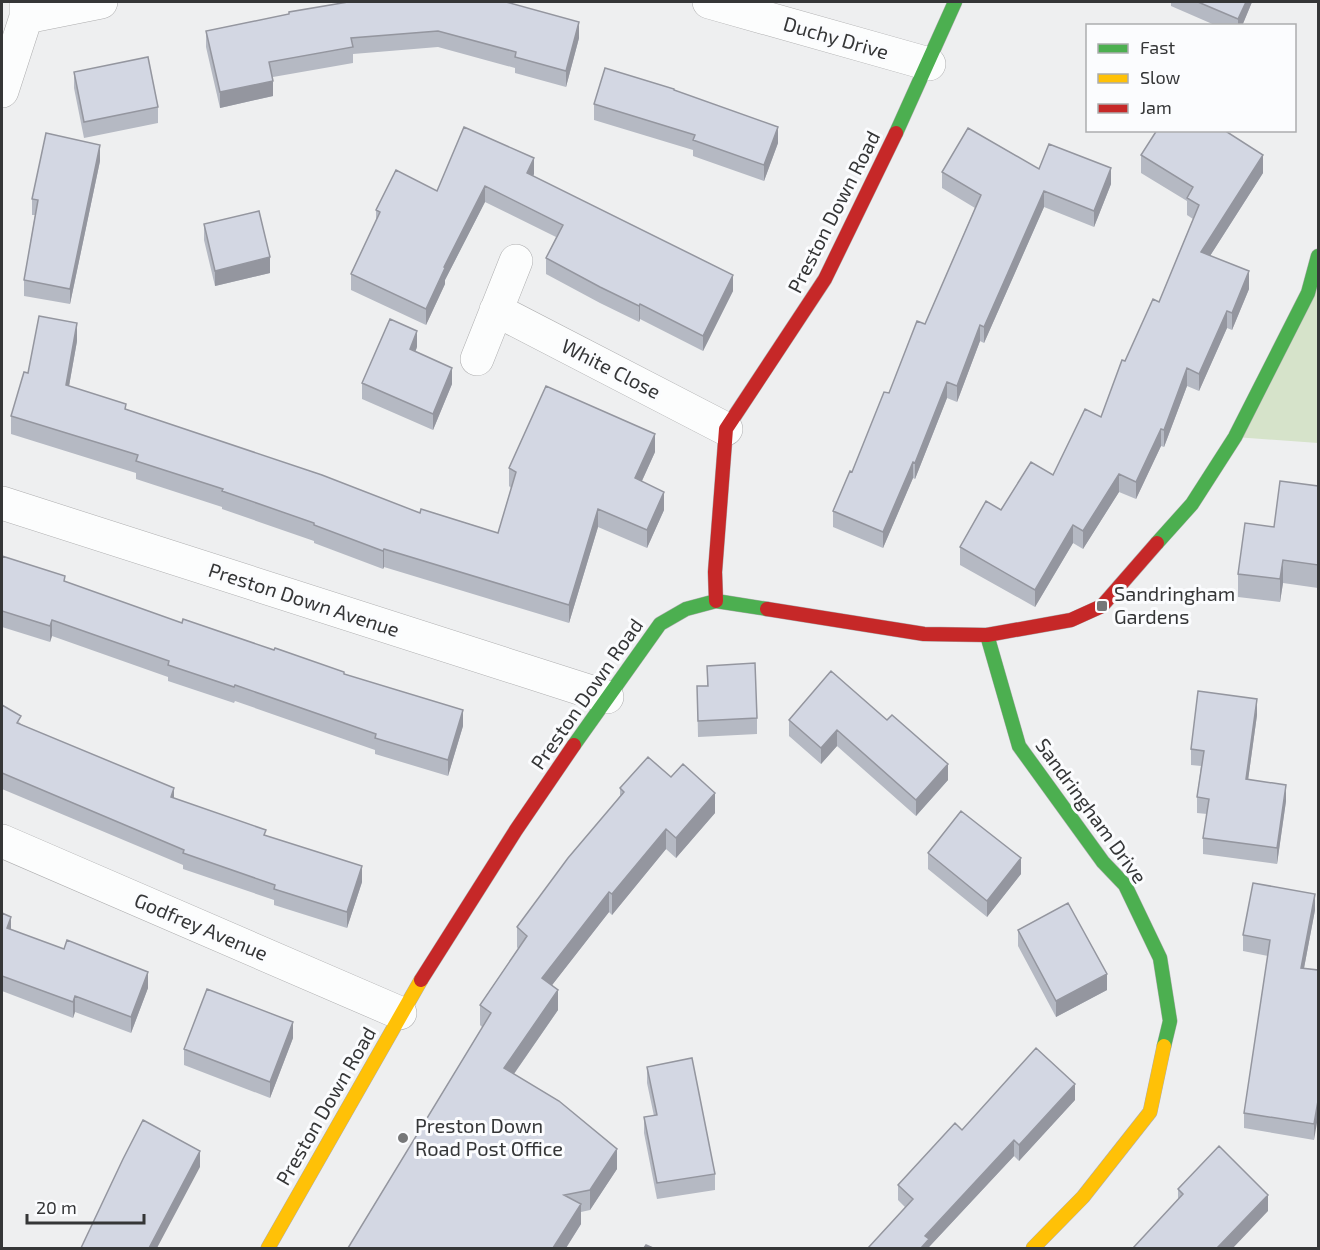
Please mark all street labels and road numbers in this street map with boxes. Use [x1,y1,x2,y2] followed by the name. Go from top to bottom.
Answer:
[781,11,892,63] street label: Duchy Drive
[782,126,884,297] street label: Preston Down Road
[558,333,665,403] street label: White Close
[206,557,403,641] street label: Preston Down Avenue
[525,613,647,774] street label: Preston Down Road
[1031,733,1152,887] street label: Sandringham Drive
[131,887,272,965] street label: Godfrey Avenue
[270,1022,380,1189] street label: Preston Down Road

